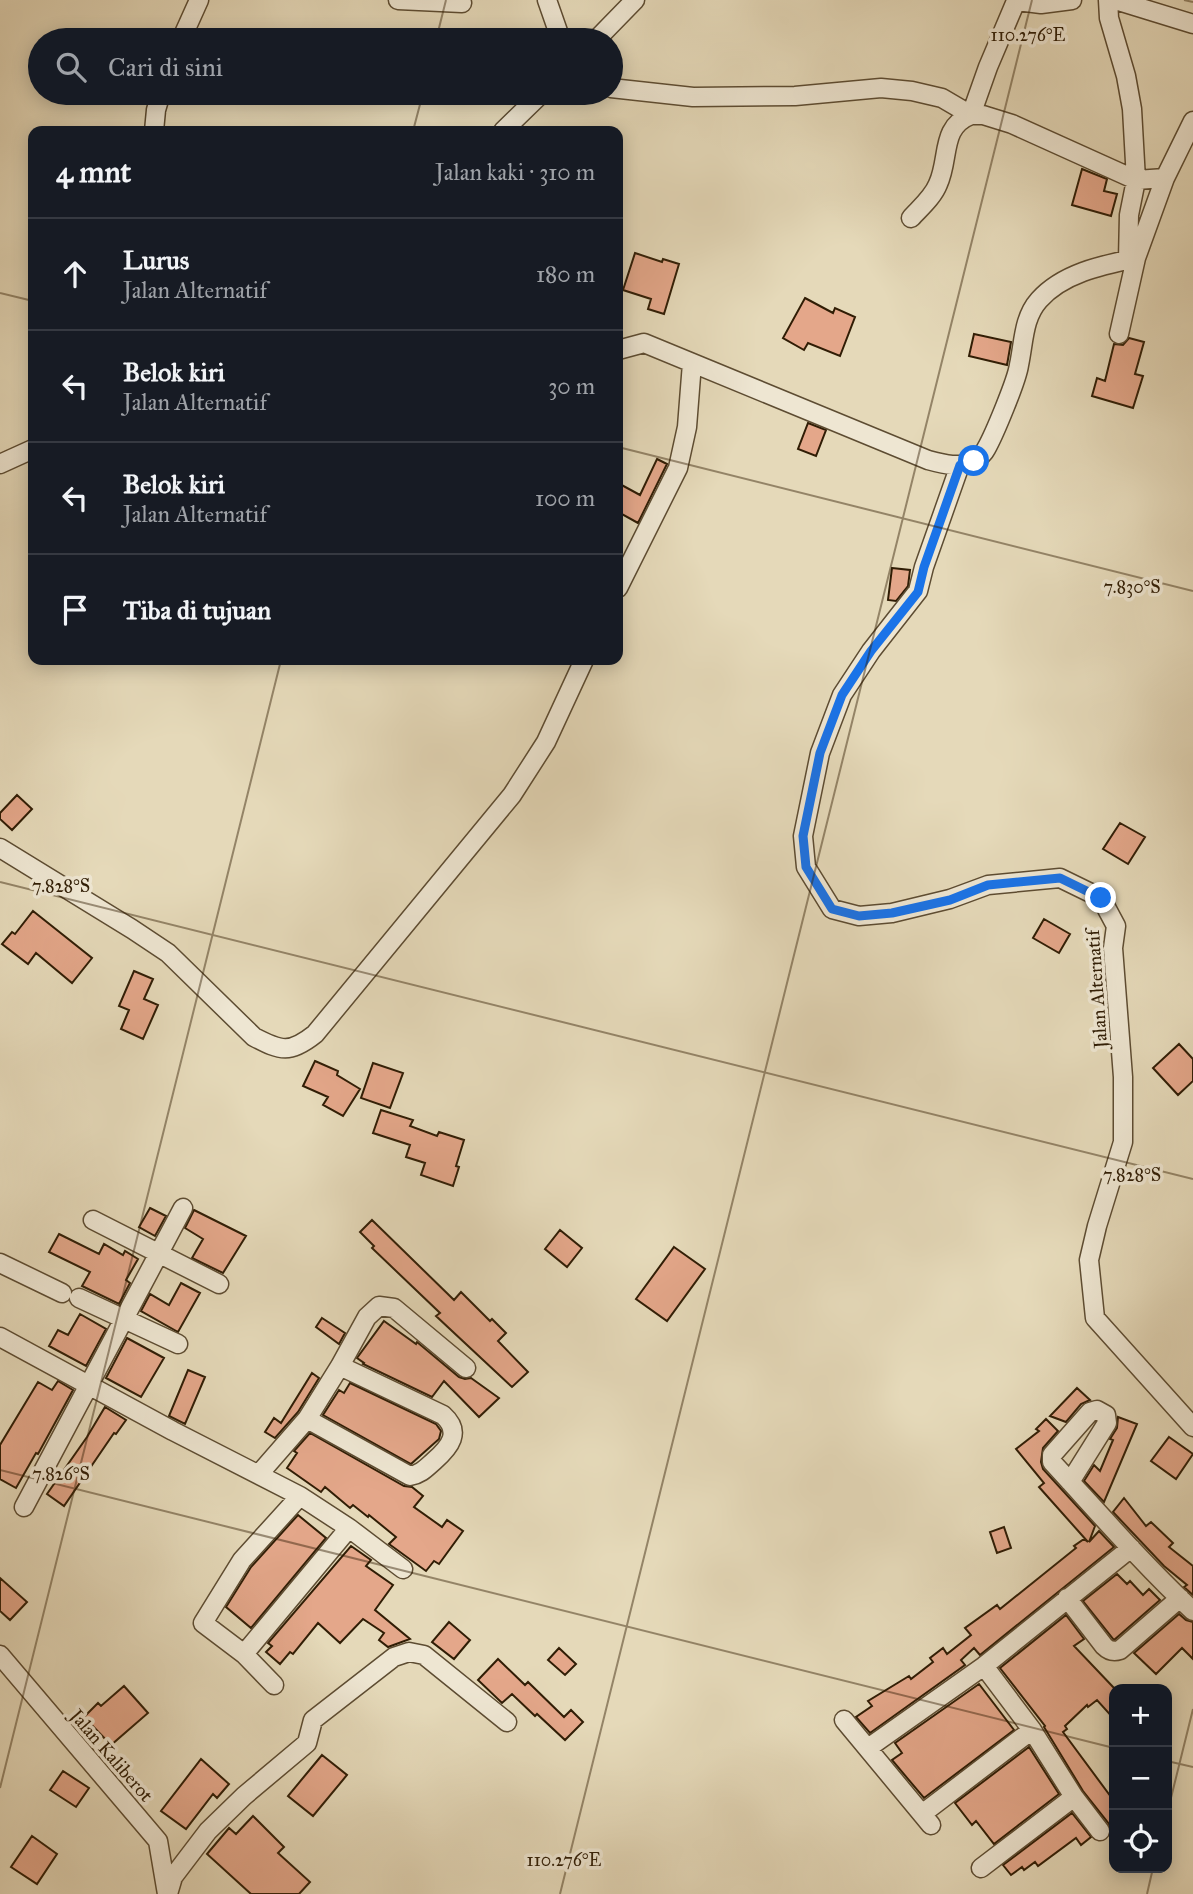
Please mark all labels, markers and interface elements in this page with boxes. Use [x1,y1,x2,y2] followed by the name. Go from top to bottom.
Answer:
[991,24,1066,46] text: 110.276°E
[28,28,623,105] search box
[52,48,90,86] icon: search
[108,51,223,83] text: Cari di sini
[56,154,131,190] text: 4 mnt
[435,158,595,186] text: Jalan kaki · 310 m
[123,244,189,276] text: Lurus
[56,255,94,293] icon: ahead
[536,260,595,288] text: 180 m
[123,276,267,304] text: Jalan Alternatif
[123,356,225,388] text: Belok kiri
[56,367,94,405] icon: left
[548,372,595,400] text: 30 m
[123,388,267,416] text: Jalan Alternatif
[958,445,989,476] route start
[123,468,225,500] text: Belok kiri
[56,479,94,517] icon: left
[535,484,595,512] text: 100 m
[123,500,267,528] text: Jalan Alternatif
[1103,576,1161,598] text: 7.830°S
[56,591,94,629] icon: arrive
[123,594,271,626] text: Tiba di tujuan
[32,875,90,897] text: 7.828°S
[1085,882,1116,913] route end
[1081,926,1113,1051] street label: Jalan Alternatif
[1103,1164,1161,1186] text: 7.828°S
[32,1463,90,1485] text: 7.826°S
[1109,1684,1172,1873] map controls
[1109,1684,1172,1747] button: +
[63,1703,158,1807] street label: Jalan Kaliberot
[1109,1747,1172,1810] button: −
[1109,1810,1172,1873] button: locate
[527,1849,602,1871] text: 110.276°E

